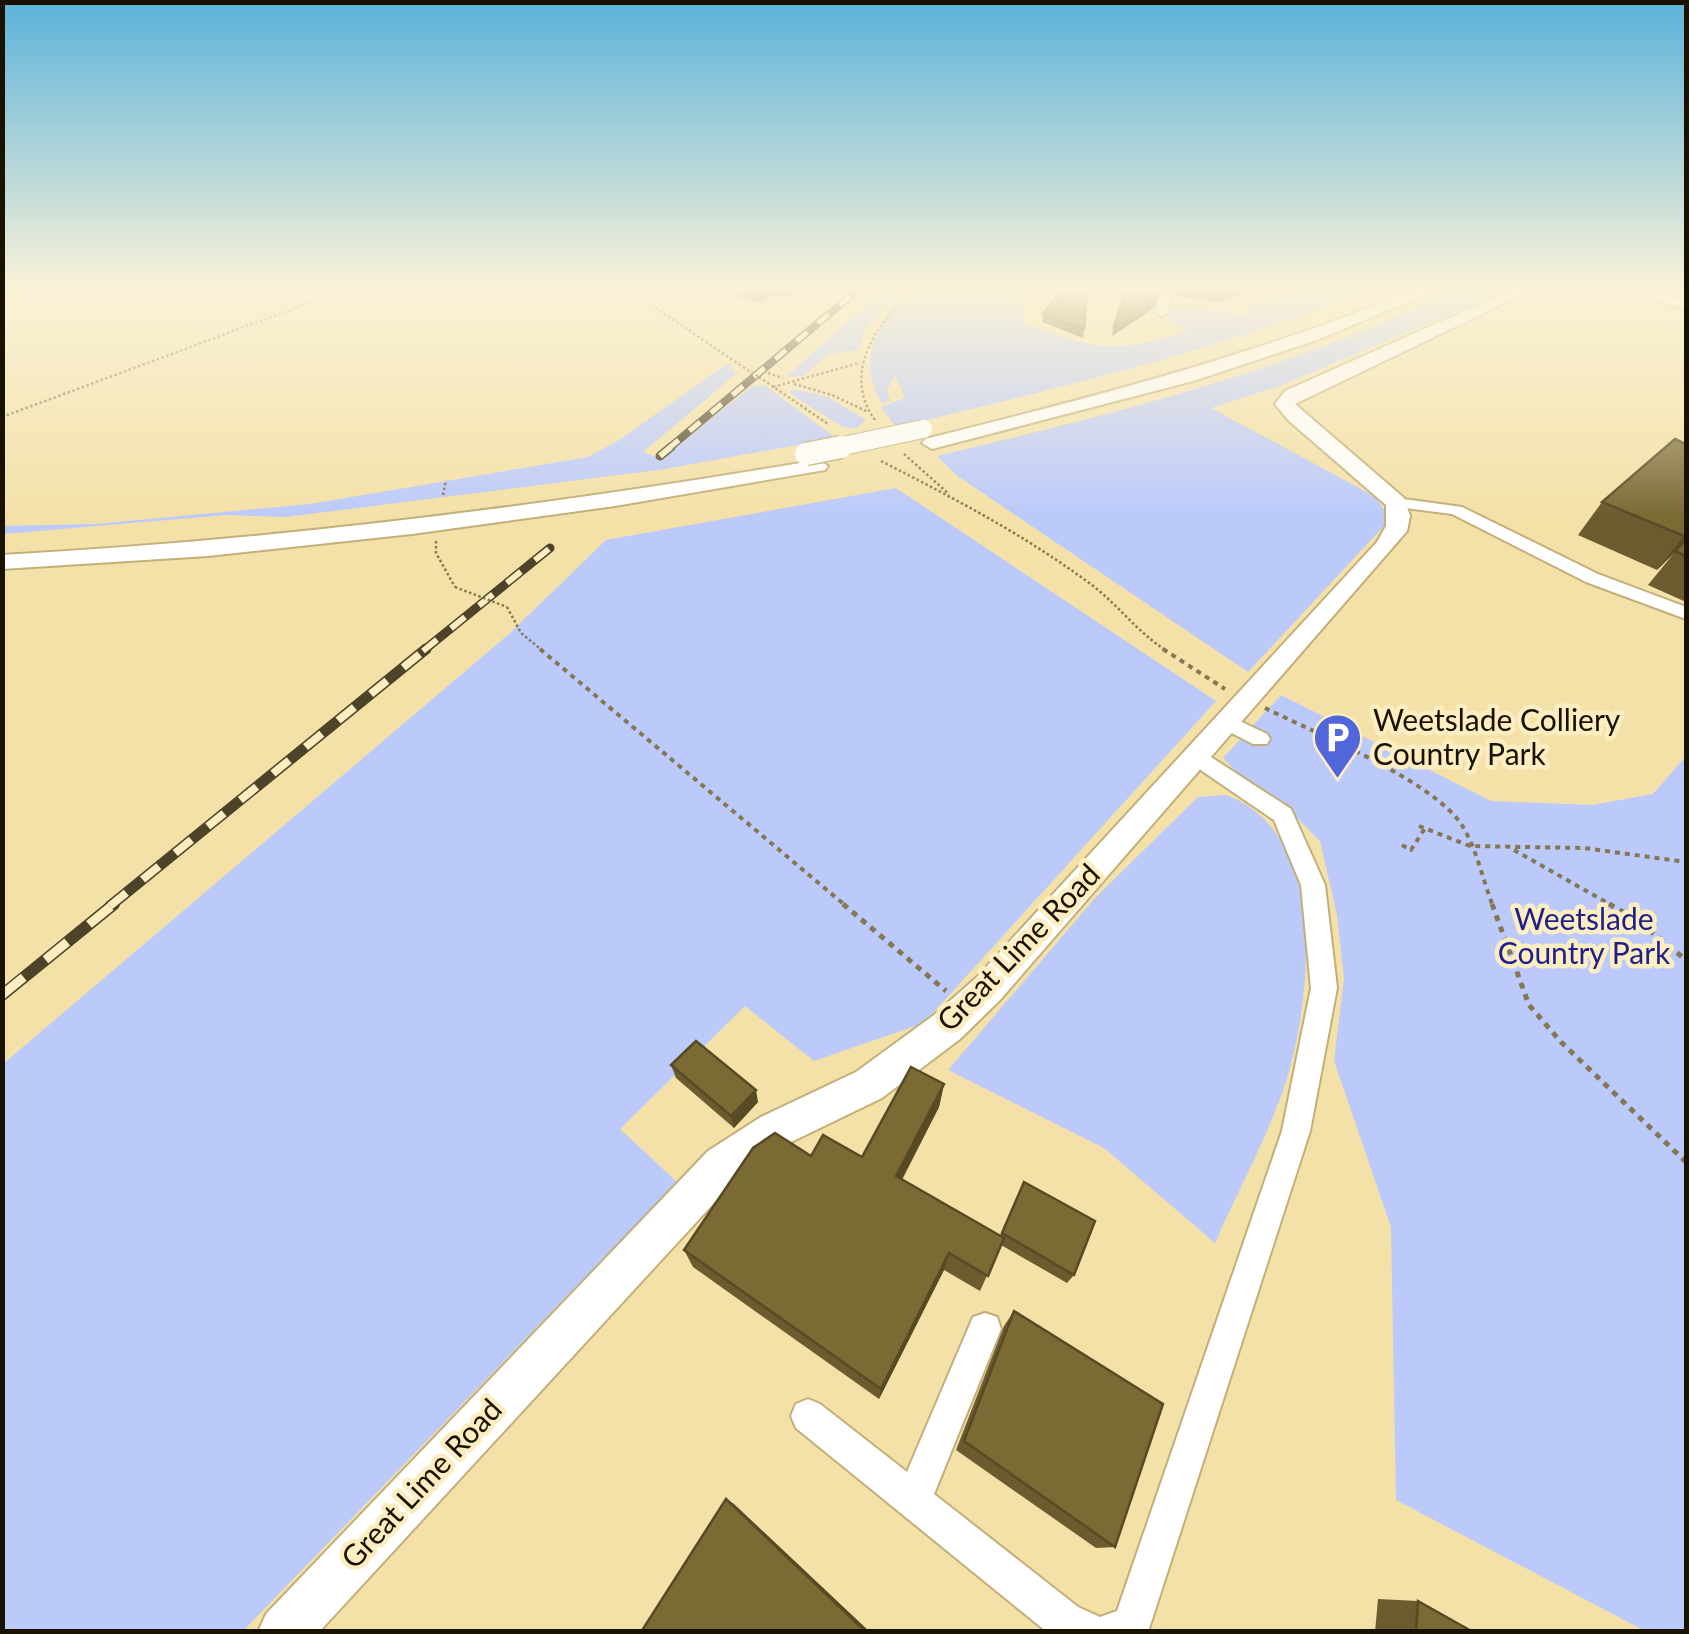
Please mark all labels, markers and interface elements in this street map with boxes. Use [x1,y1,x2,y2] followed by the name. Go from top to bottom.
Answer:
[1373,701,1621,771] place label: Weetslade Colliery Country Park
[1312,712,1364,780] parking icon: Weetslade Colliery Country Park
[929,856,1106,1038] street label: Great Lime Road
[1498,900,1671,970] park label: Weetslade Country Park
[333,1391,508,1575] street label: Great Lime Road

